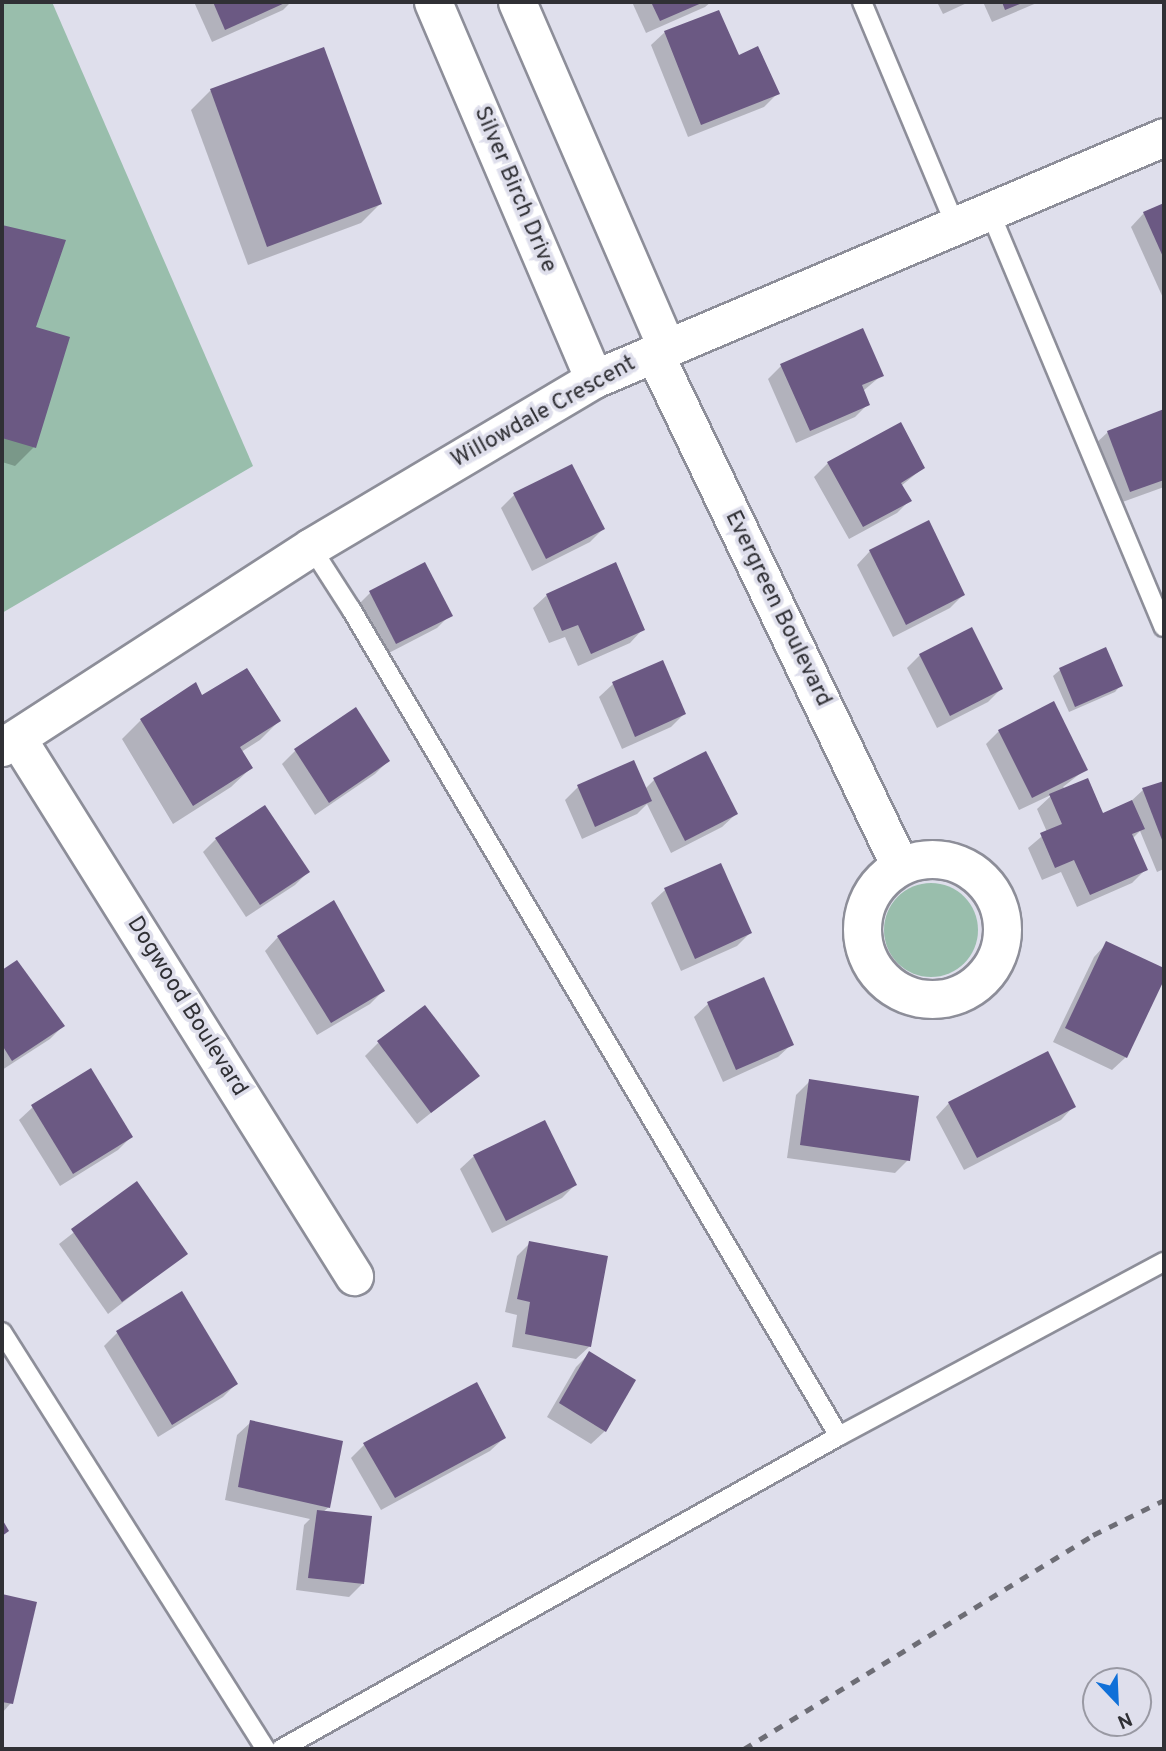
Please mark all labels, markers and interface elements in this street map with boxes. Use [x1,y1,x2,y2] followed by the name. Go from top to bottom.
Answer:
[467,103,561,277] street label: Silver Birch Drive
[447,351,641,475] street label: Willowdale Crescent
[718,507,836,711] street label: Evergreen Boulevard
[120,912,252,1102] street label: Dogwood Boulevard
[1082,1667,1152,1737] north arrow
[1113,1706,1135,1733] text: N

